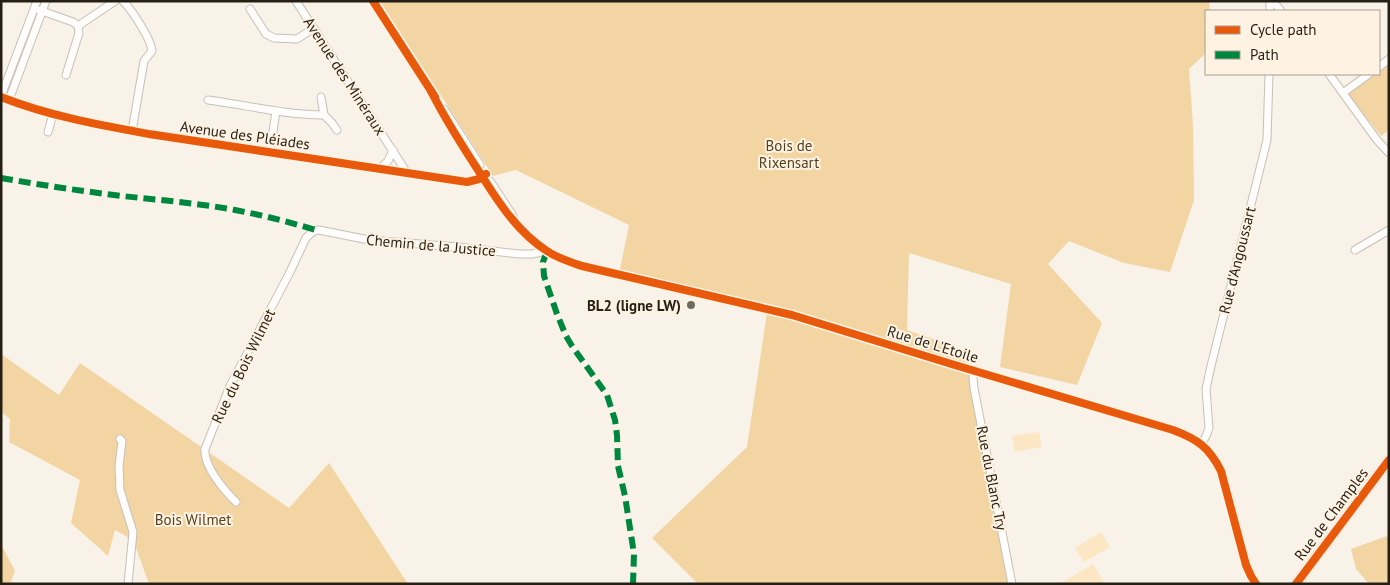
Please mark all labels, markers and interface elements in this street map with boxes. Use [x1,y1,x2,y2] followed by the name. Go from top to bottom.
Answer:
[1205,10,1380,75] legend
[300,13,390,139] street label: Avenue des Minéraux
[1250,20,1316,39] text: Cycle path
[1250,45,1279,64] text: Path
[179,116,311,154] street label: Avenue des Pléiades
[759,136,819,172] park label: Bois de Rixensart
[1214,204,1260,316] street label: Rue d'Angoussart
[365,230,497,260] street label: Chemin de la Justice
[587,296,681,315] place label: BL2 (ligne LW)
[685,299,697,311] marker: BL2 (ligne LW)
[207,306,279,426] street label: Rue du Bois Wilmet
[885,321,981,367] street label: Rue de L'Etoile
[973,424,1011,532] street label: Rue du Blanc Try
[1290,464,1372,564] street label: Rue de Champles
[155,510,231,529] park label: Bois Wilmet

